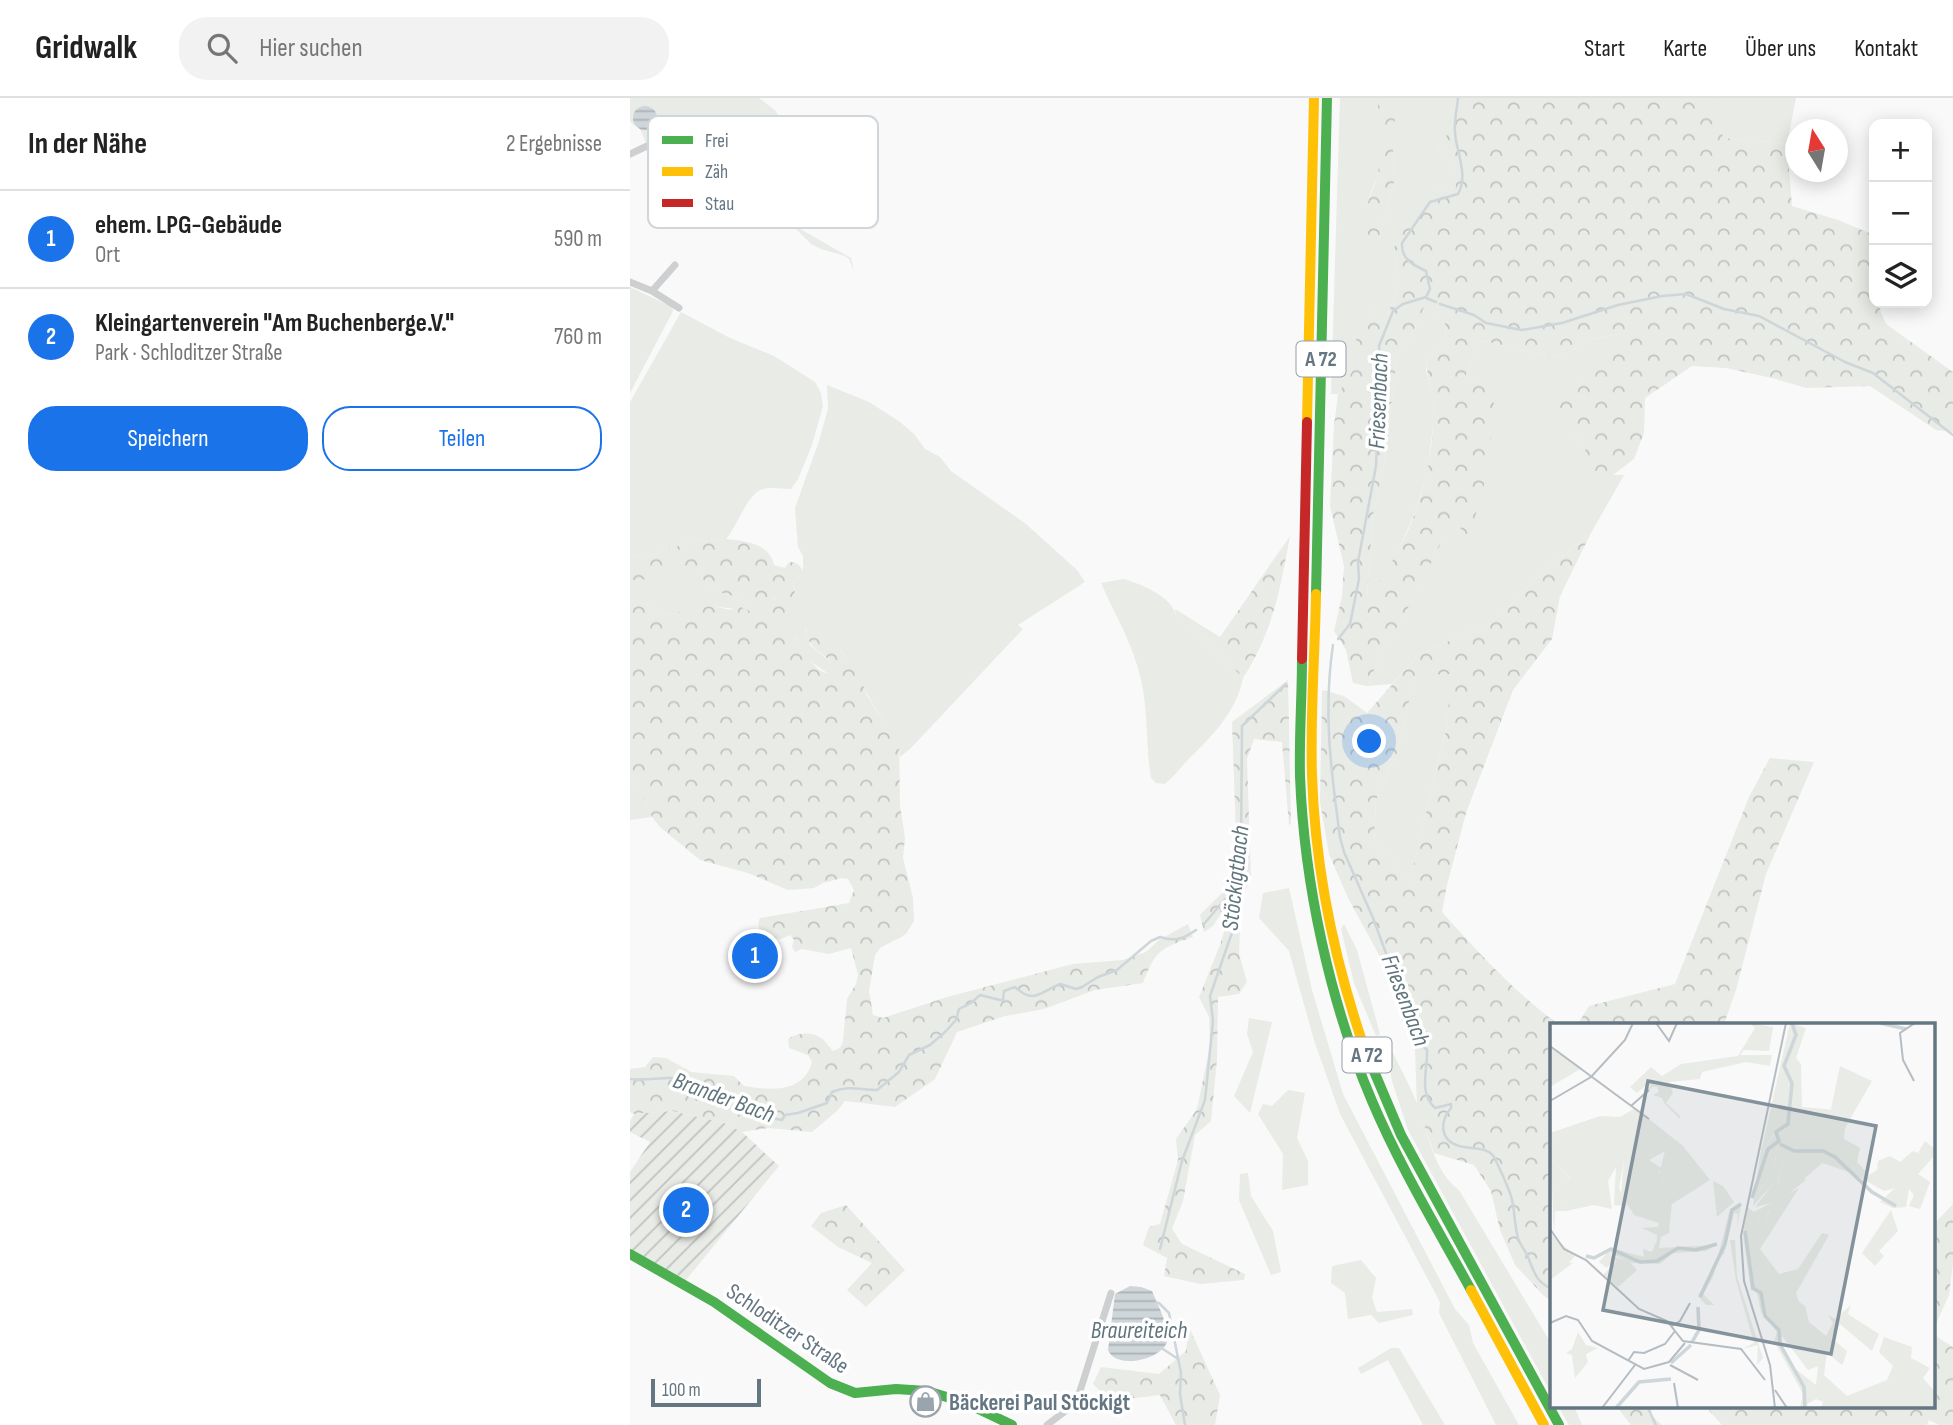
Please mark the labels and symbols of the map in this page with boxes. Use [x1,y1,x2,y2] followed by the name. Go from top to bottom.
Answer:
[648,116,878,228] legend
[1785,119,1848,182] north arrow
[705,130,729,153] text: Frei
[705,161,728,184] text: Zäh
[705,193,734,216] text: Stau
[1296,342,1346,376] road number: A 72
[1362,353,1395,449] water label: Friesenbach
[1352,724,1386,758] your location
[1216,824,1255,932] water label: Stöckigtbach
[732,930,778,982] pin: 1
[1375,950,1436,1050] water label: Friesenbach
[1550,1023,1936,1408] inset map
[1342,1038,1392,1072] road number: A 72
[669,1066,779,1129] water label: Brander Bach
[663,1184,709,1236] pin: 2
[721,1278,854,1380] street label: Schloditzer Straße
[1091,1316,1187,1345] water label: Braureiteich
[651,1376,761,1408] scale bar
[909,1385,943,1419] shop icon: Bäckerei Paul Stöckigt
[949,1389,1131,1417] place label: Bäckerei Paul Stöckigt

